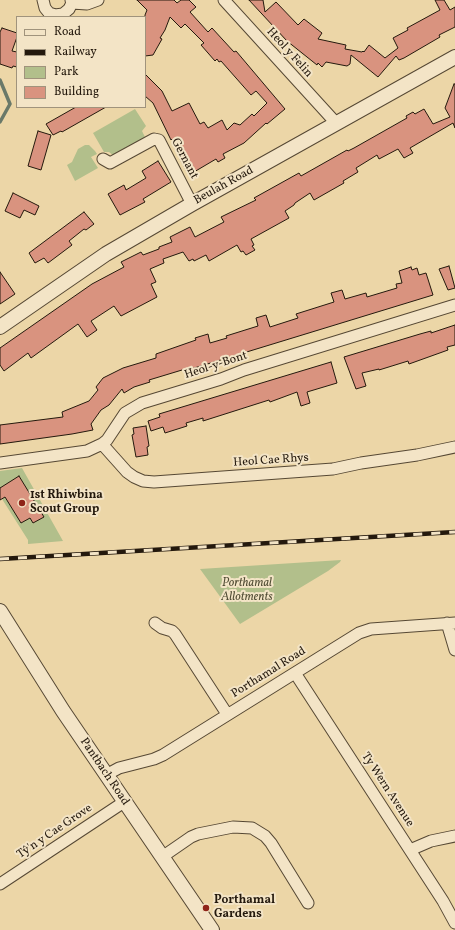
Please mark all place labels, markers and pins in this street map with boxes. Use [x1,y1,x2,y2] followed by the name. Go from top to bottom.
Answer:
[30,489,103,517] place label: 1st Rhiwbina Scout Group
[17,498,27,508] marker: 1st Rhiwbina Scout Group
[214,894,275,922] place label: Porthamal Gardens
[201,903,211,913] marker: Porthamal Gardens

